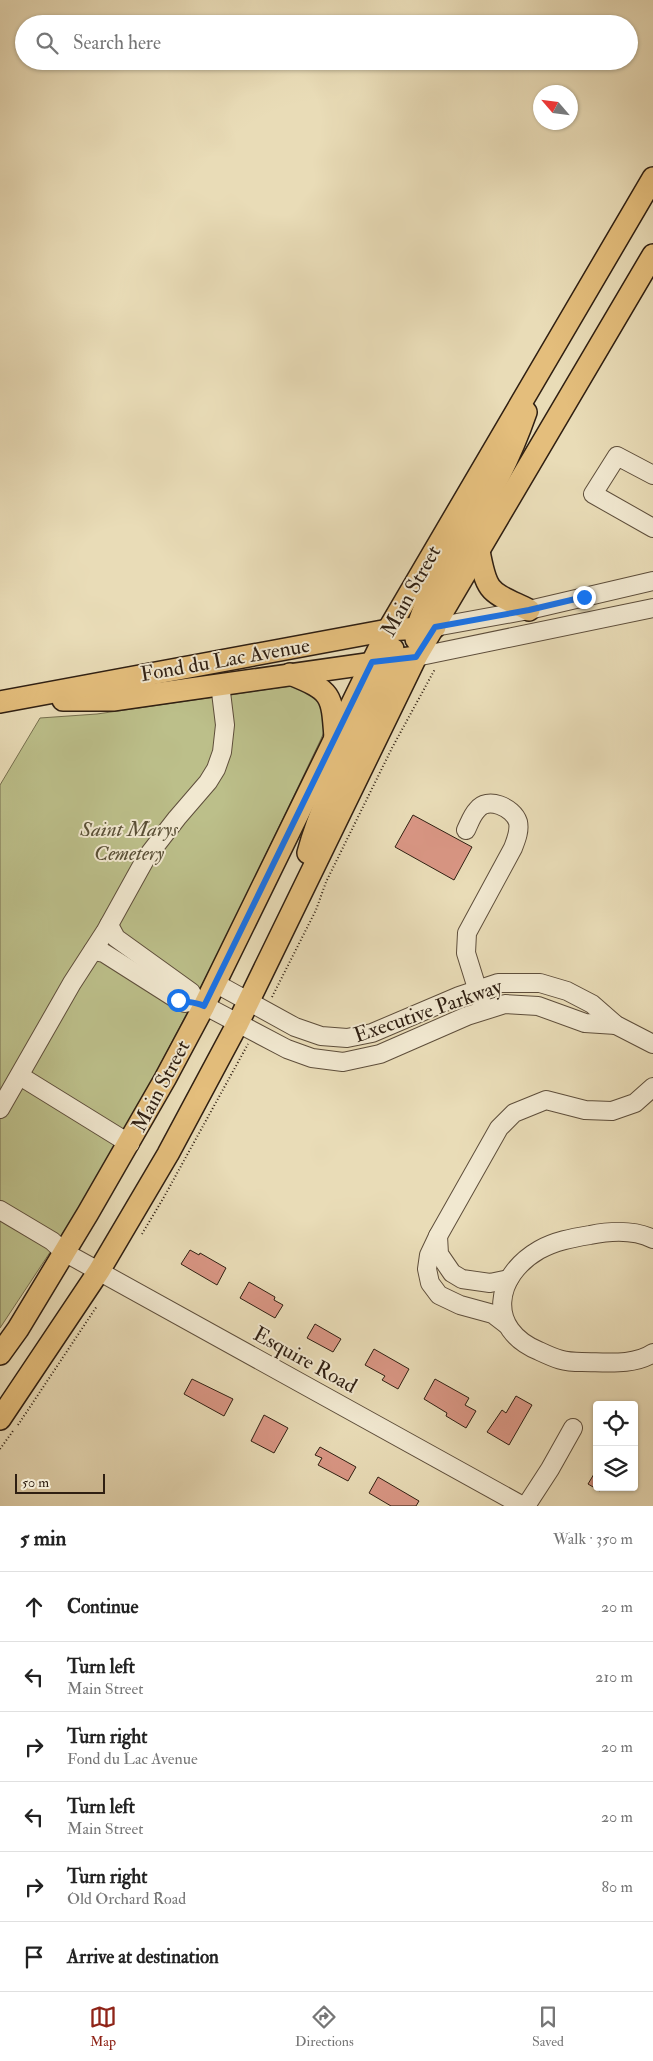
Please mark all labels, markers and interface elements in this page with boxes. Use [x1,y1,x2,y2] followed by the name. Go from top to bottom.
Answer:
[15,15,638,70] search box
[33,29,61,57] icon: search
[73,31,161,55] text: Search here
[533,85,578,130] north arrow
[375,540,447,641] street label: Main Street
[573,586,596,609] route end
[138,632,312,688] street label: Fond du Lac Avenue
[79,816,179,867] park label: Saint Marys Cemetery
[350,973,507,1049] street label: Executive Parkway
[167,989,190,1012] route start
[126,1035,197,1137] street label: Main Street
[248,1320,362,1400] street label: Esquire Road
[593,1401,638,1491] map controls
[593,1401,638,1446] button: locate
[593,1446,638,1491] button: layers
[15,1471,105,1494] scale bar
[22,1474,49,1491] text: 50 m
[20,1525,66,1552] text: 5 min
[553,1529,633,1549] text: Walk · 350 m
[20,1593,48,1621] icon: ahead
[67,1595,138,1619] text: Continue
[601,1597,633,1617] text: 20 m
[67,1655,135,1679] text: Turn left
[20,1663,48,1691] icon: left
[595,1667,633,1687] text: 210 m
[67,1679,143,1699] text: Main Street
[67,1725,147,1749] text: Turn right
[20,1733,48,1761] icon: right
[601,1737,633,1757] text: 20 m
[67,1749,198,1769] text: Fond du Lac Avenue
[67,1795,135,1819] text: Turn left
[20,1803,48,1831] icon: left
[601,1807,633,1827] text: 20 m
[67,1819,143,1839] text: Main Street
[67,1865,147,1889] text: Turn right
[20,1873,48,1901] icon: right
[602,1877,633,1897] text: 80 m
[67,1889,186,1909] text: Old Orchard Road
[20,1943,48,1971] icon: arrive
[67,1945,219,1969] text: Arrive at destination
[89,2003,117,2050] tab: Map
[295,2003,354,2050] tab: Directions
[532,2003,564,2050] tab: Saved

